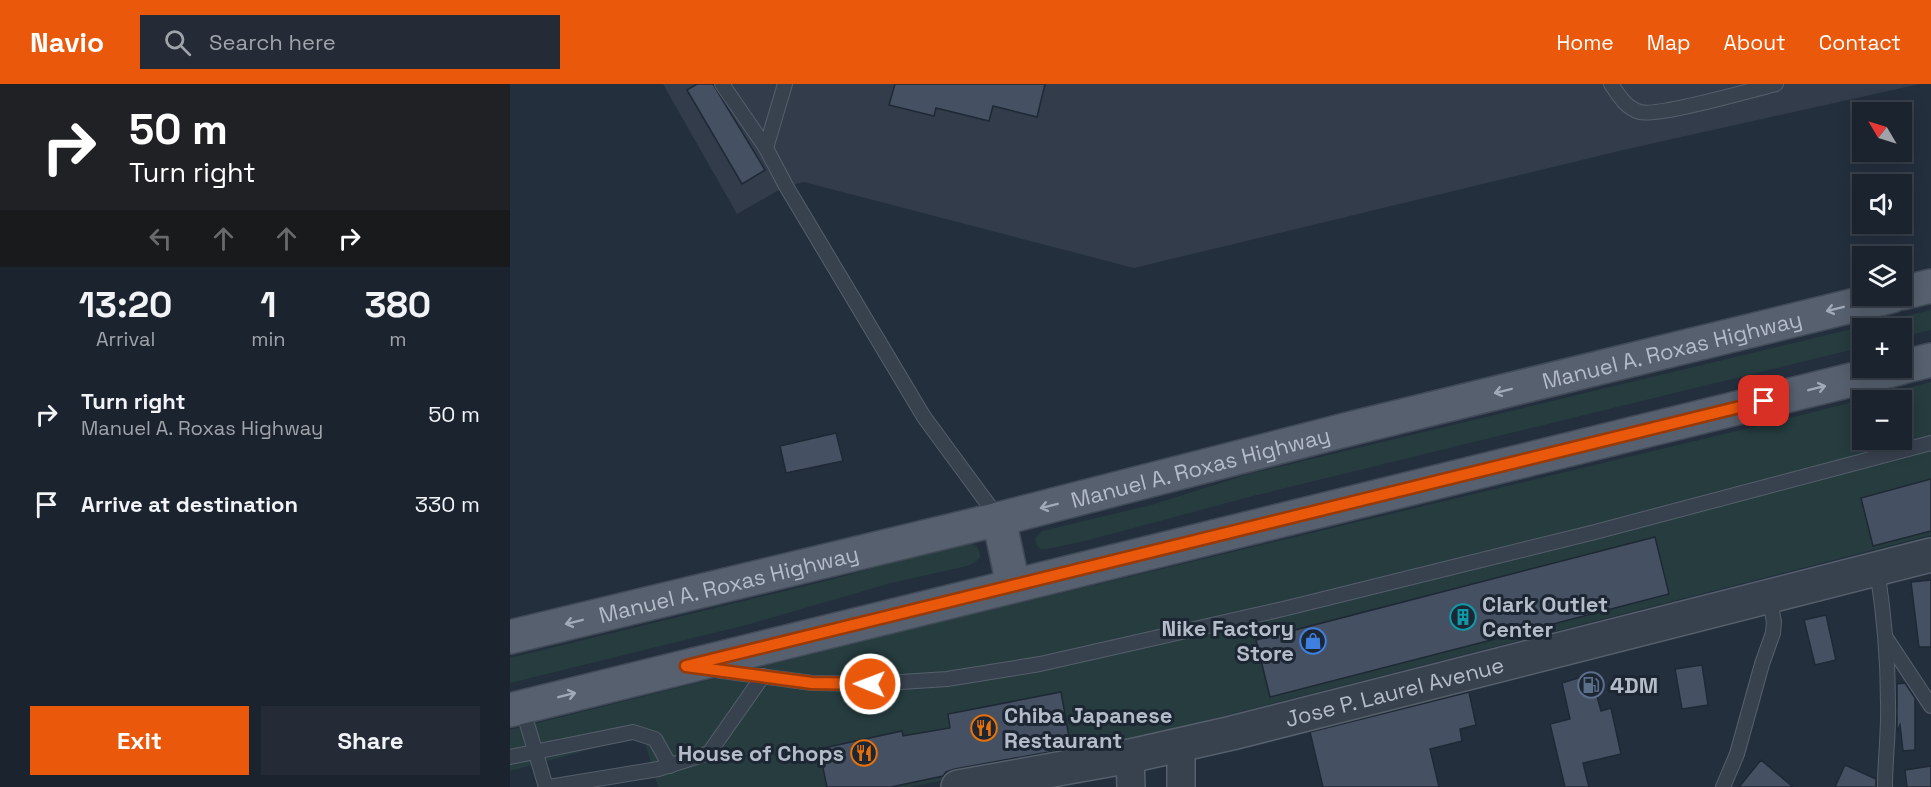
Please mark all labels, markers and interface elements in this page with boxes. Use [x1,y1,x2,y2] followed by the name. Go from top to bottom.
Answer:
[140,15,560,69] search box
[30,24,104,60] text: Navio
[161,26,194,59] icon: search
[209,28,336,56] text: Search here
[1556,29,1614,56] text: Home
[1647,29,1691,56] text: Map
[1724,29,1786,56] text: About
[1819,29,1901,56] text: Contact
[1852,102,1912,162] north arrow
[1852,102,1912,450] map controls
[129,103,228,156] text: 50 m
[30,108,108,186] icon: right
[129,155,256,190] text: Turn right
[1852,174,1912,234] button: sound
[144,222,177,255] icon: left
[207,222,240,255] icon: ahead
[270,222,303,255] icon: ahead
[333,222,366,255] icon: right
[1852,246,1912,306] button: layers
[79,282,172,328] text: 13:20
[260,282,277,328] text: 1
[364,282,431,328] text: 380
[1826,304,1845,316] one-way arrow
[1539,305,1805,395] street label: Manuel A. Roxas Highway
[1852,318,1912,378] button: +
[96,326,155,352] text: Arrival
[251,326,286,352] text: min
[389,326,406,352] text: m
[1738,375,1789,426] pin
[1807,382,1826,394] one-way arrow
[1747,384,1780,417] icon: arrive
[1494,385,1513,397] one-way arrow
[81,387,186,415] text: Turn right
[1852,390,1912,450] button: −
[30,398,63,431] icon: right
[428,400,480,428] text: 50 m
[81,415,323,441] text: Manuel A. Roxas Highway
[1068,420,1333,514] street label: Manuel A. Roxas Highway
[30,488,63,521] icon: arrive
[81,490,298,518] text: Arrive at destination
[415,490,480,518] text: 330 m
[1040,500,1059,512] one-way arrow
[596,539,862,629] street label: Manuel A. Roxas Highway
[1482,590,1608,643] place label: Clark Outlet Center
[1448,602,1478,632] building icon: Clark Outlet Center
[1161,614,1294,667] place label: Nike Factory Store
[565,616,584,628] one-way arrow
[1298,626,1328,656] shop icon: Nike Factory Store
[1282,650,1507,733] street label: Jose P. Laurel Avenue
[838,652,902,716] position arrow
[1576,670,1606,700] fuel station icon: 4DM
[1610,671,1658,699] place label: 4DM
[557,689,576,701] one-way arrow
[1004,701,1173,754] place label: Chiba Japanese Restaurant
[30,706,249,775] button: Exit
[261,706,480,775] button: Share
[969,713,999,743] restaurant icon: Chiba Japanese Restaurant
[849,738,879,768] restaurant icon: House of Chops
[678,739,844,767] place label: House of Chops

